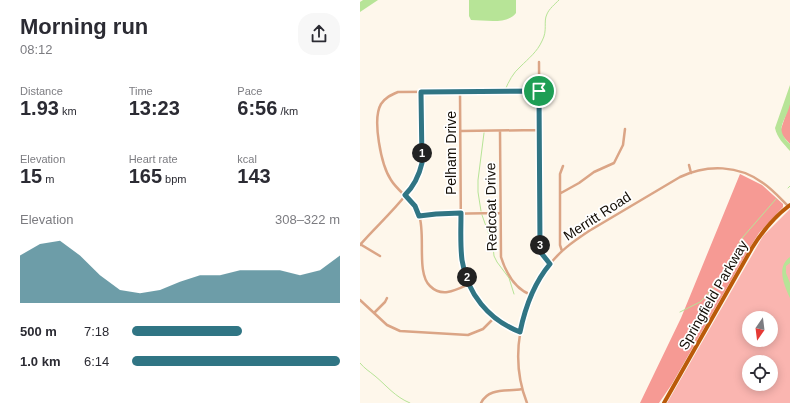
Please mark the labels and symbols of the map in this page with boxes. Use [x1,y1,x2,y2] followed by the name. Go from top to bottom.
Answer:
[522,74,556,108] pin
[443,111,459,195] street label: Pelham Drive
[412,143,432,163] pin: 1
[482,162,500,251] street label: Redcoat Drive
[560,188,634,244] street label: Merritt Road
[530,235,550,255] pin: 3
[675,237,751,353] street label: Springfield Parkway
[457,267,477,287] pin: 2
[742,311,778,347] north arrow

